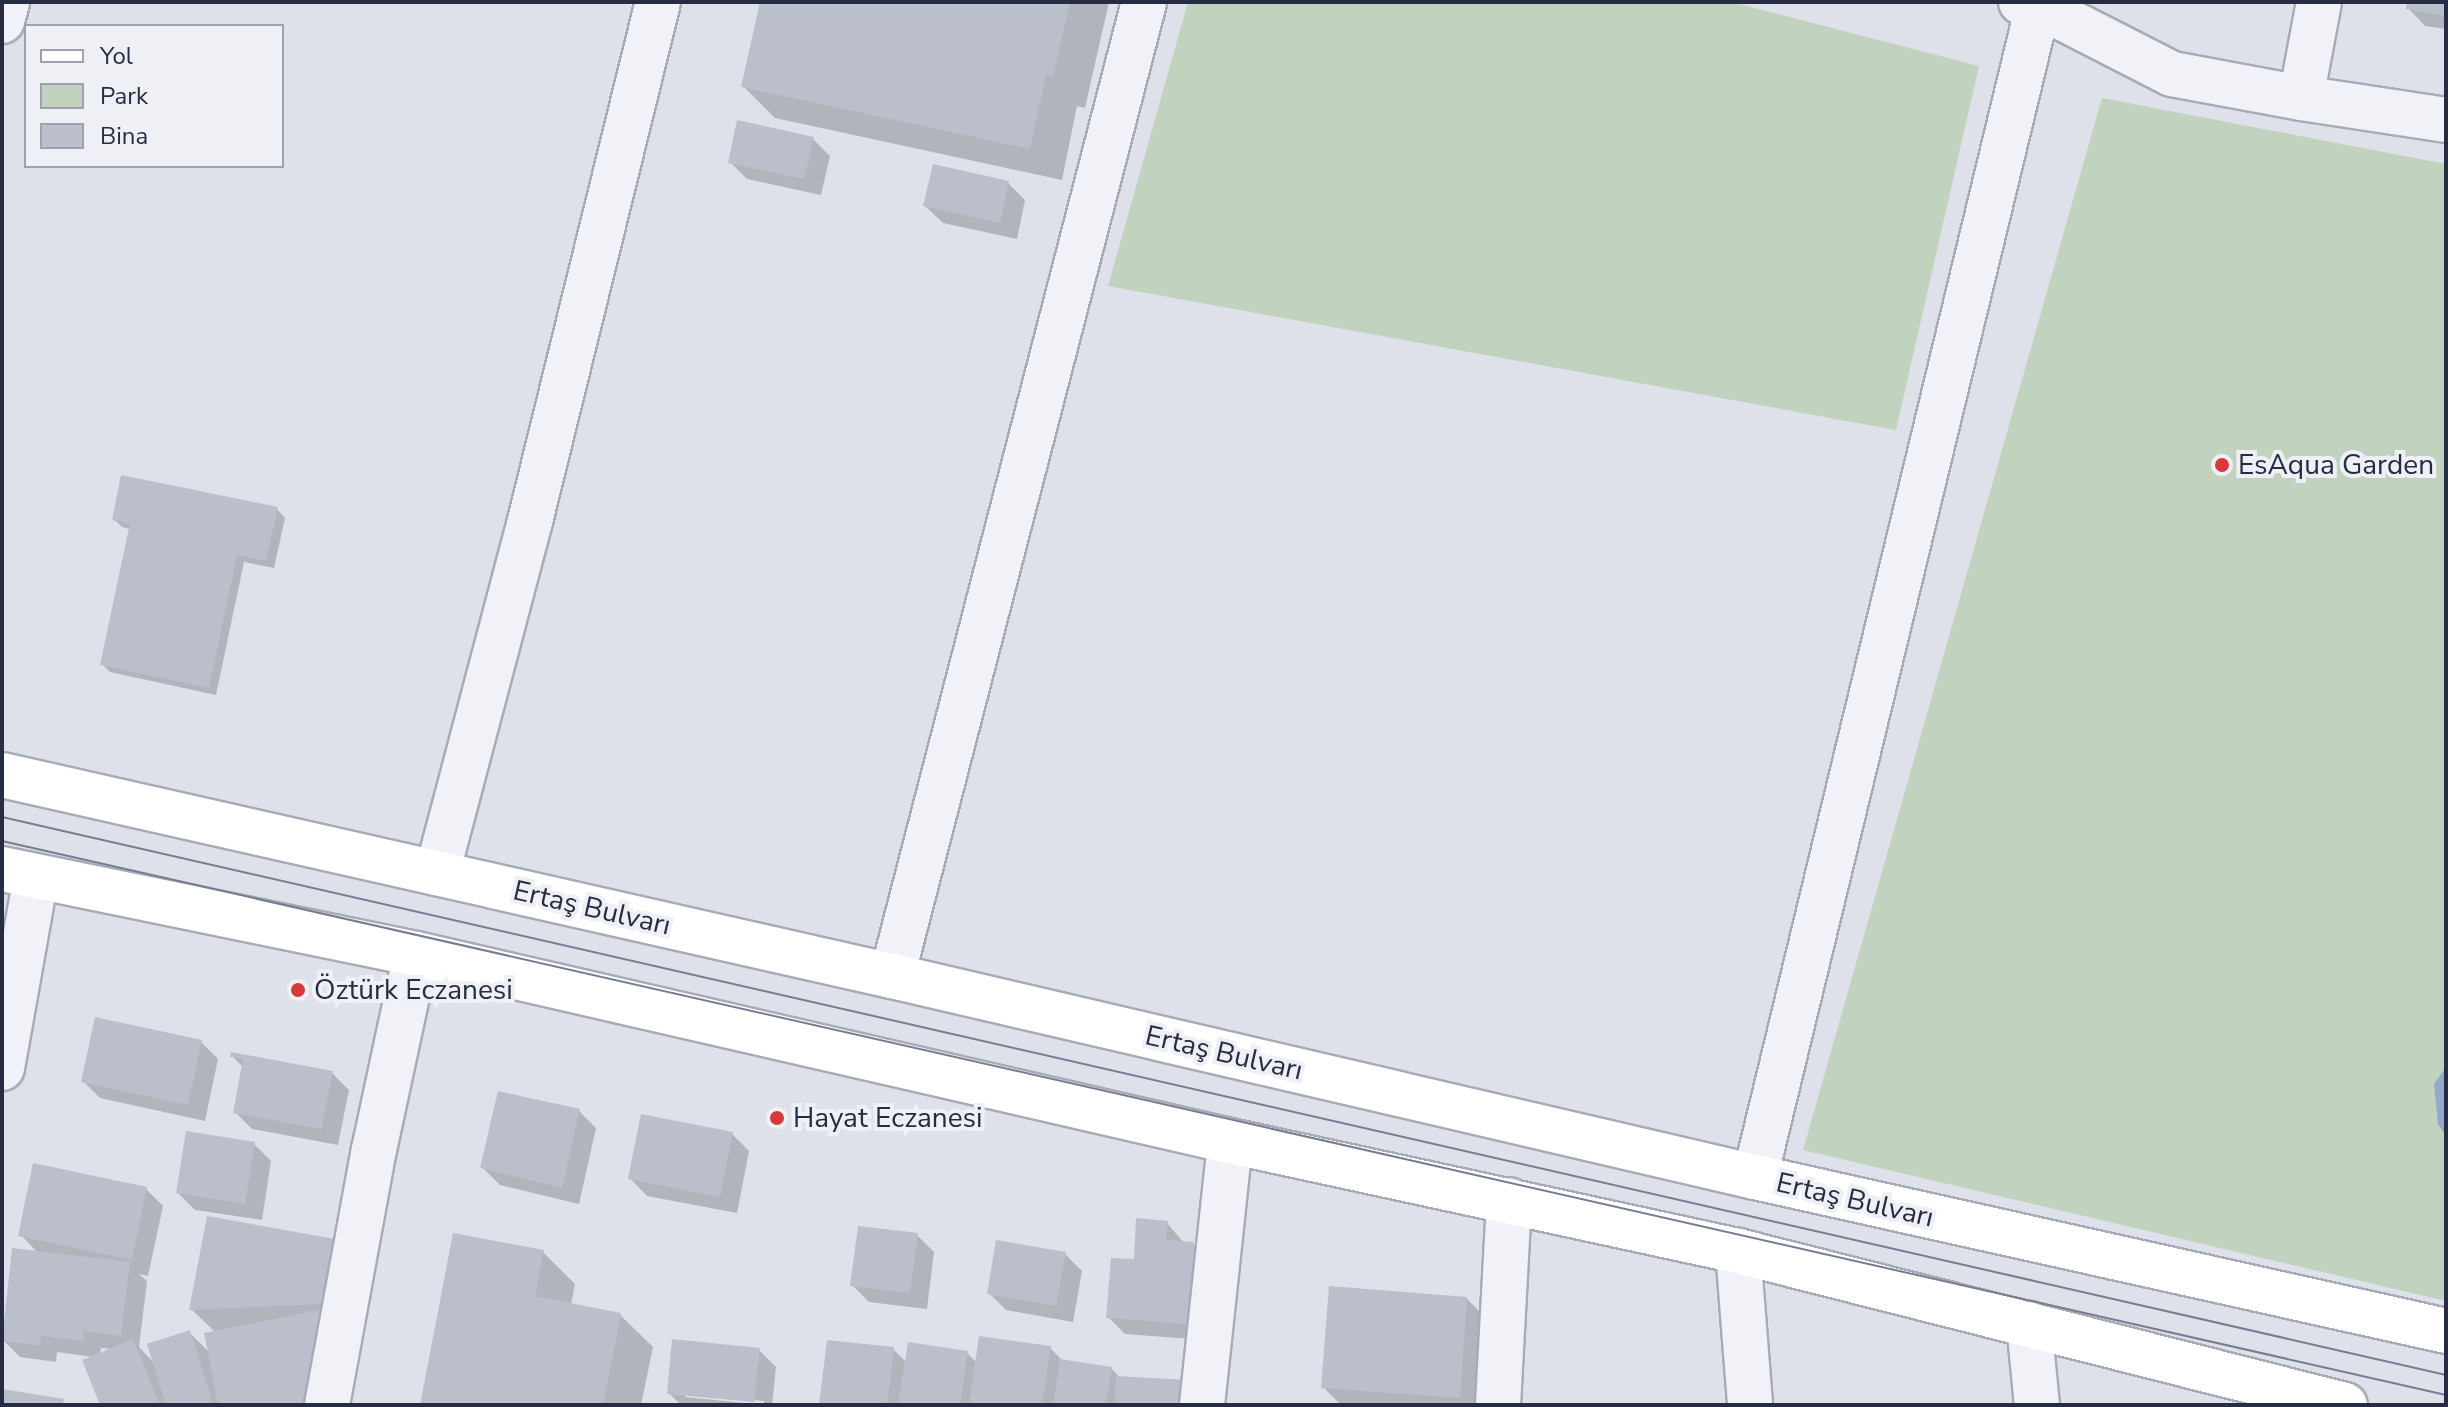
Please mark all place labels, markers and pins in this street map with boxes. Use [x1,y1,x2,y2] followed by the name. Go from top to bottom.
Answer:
[2238,448,2434,482] place label: EsAqua Garden
[2213,456,2231,474] marker: EsAqua Garden
[314,973,513,1007] place label: Öztürk Eczanesi
[289,981,307,999] marker: Öztürk Eczanesi
[793,1101,983,1135] place label: Hayat Eczanesi
[768,1109,786,1127] marker: Hayat Eczanesi

